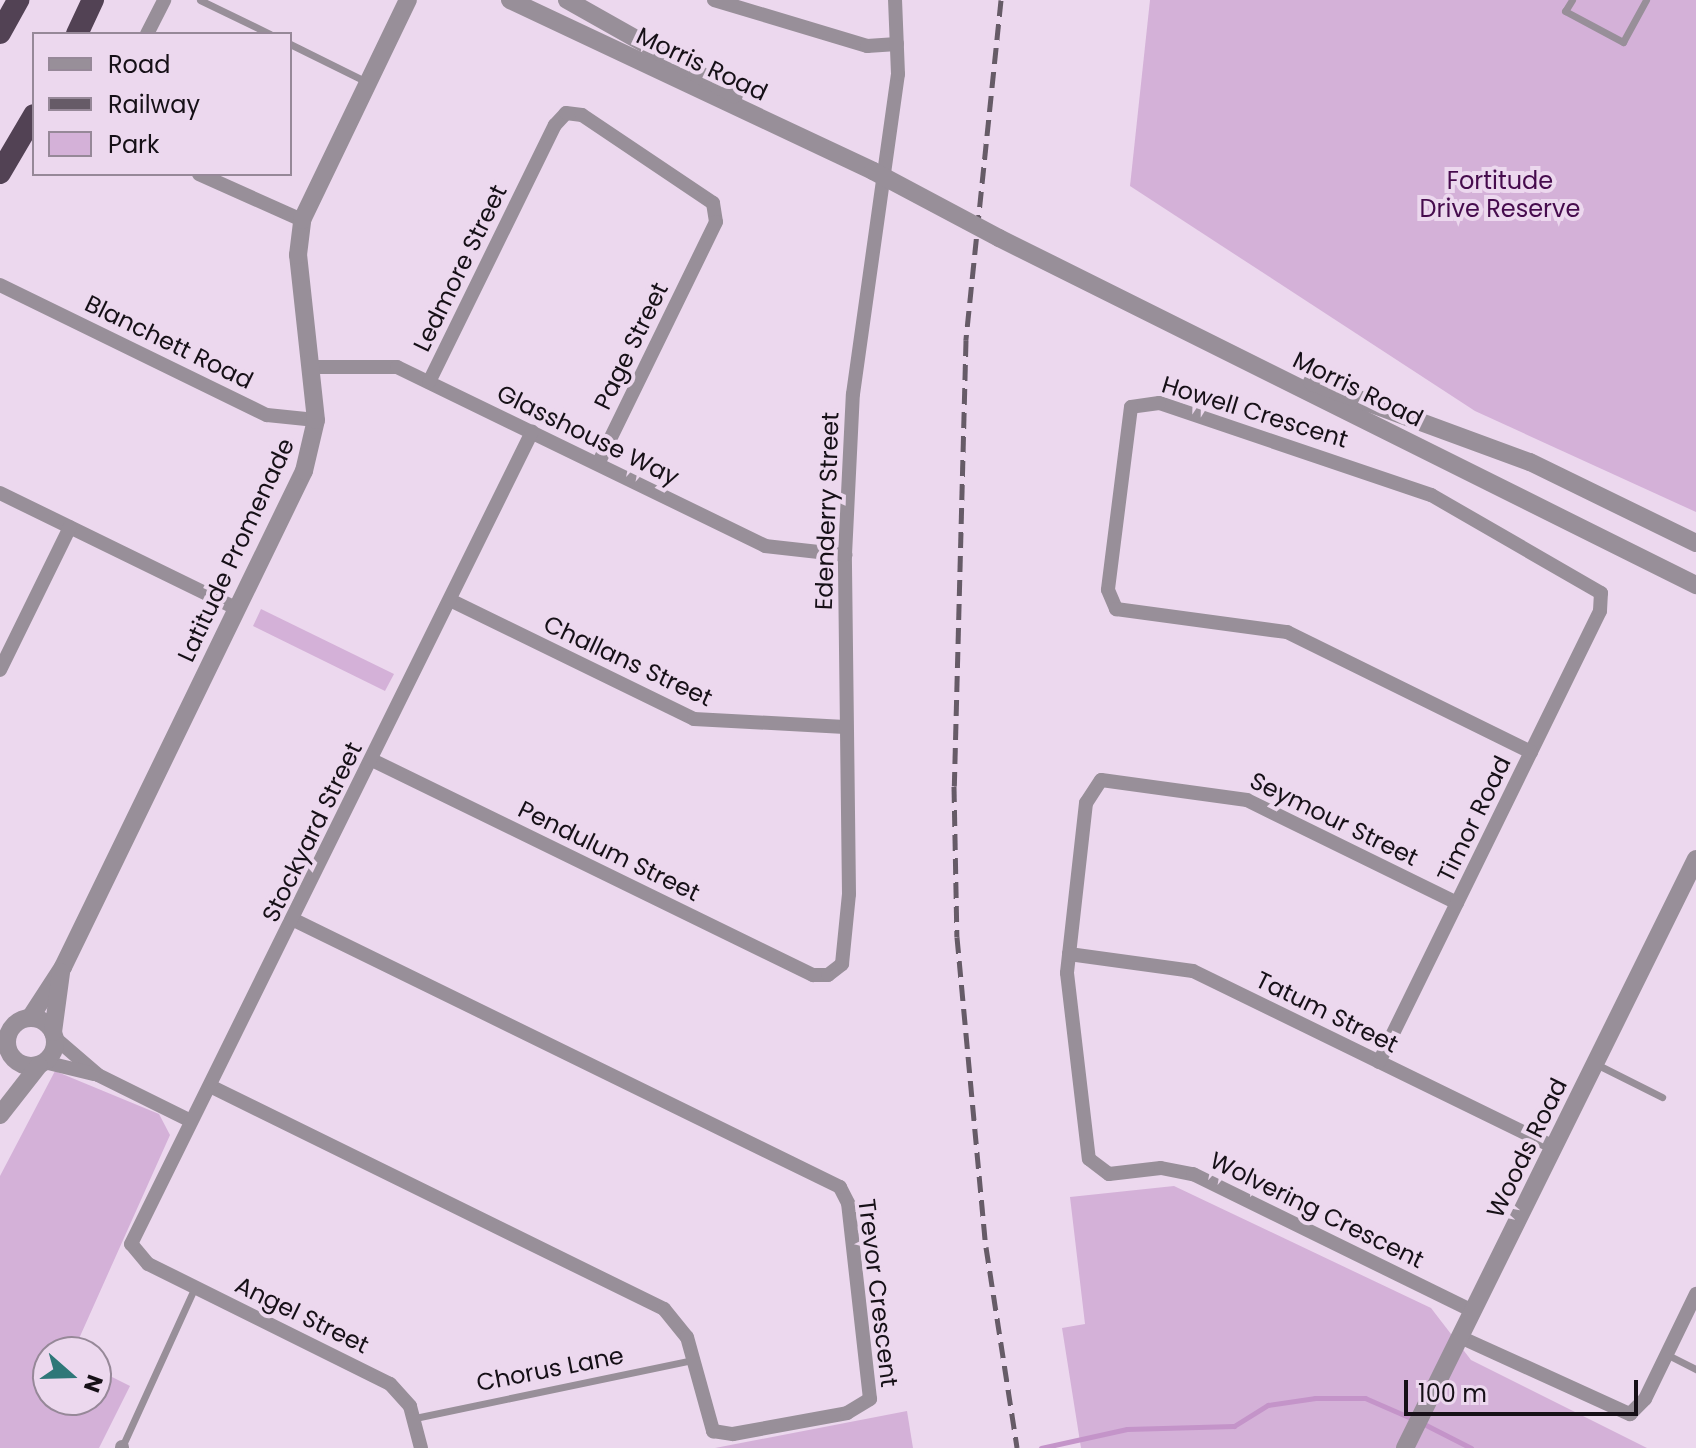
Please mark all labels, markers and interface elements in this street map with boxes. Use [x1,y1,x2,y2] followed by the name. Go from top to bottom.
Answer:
[632,21,772,107] street label: Morris Road
[32,32,292,176] legend
[108,48,170,81] text: Road
[108,88,200,121] text: Railway
[108,128,159,161] text: Park
[1420,167,1580,223] park label: Fortitude Drive Reserve
[407,180,513,356] street label: Ledmore Street
[588,278,674,414] street label: Page Street
[80,289,258,395] street label: Blanchett Road
[1288,345,1428,433] street label: Morris Road
[1158,370,1352,454] street label: Howell Crescent
[492,378,684,492] street label: Glasshouse Way
[809,412,845,610] street label: Edenderry Street
[172,434,300,666] street label: Latitude Promenade
[539,609,717,713] street label: Challans Street
[256,737,368,927] street label: Stockyard Street
[1431,751,1517,887] street label: Timor Road
[1245,766,1423,872] street label: Seymour Street
[514,795,704,907] street label: Pendulum Street
[1251,965,1403,1059] street label: Tatum Street
[1481,1074,1573,1222] street label: Woods Road
[1205,1146,1429,1274] street label: Wolvering Crescent
[852,1197,904,1389] street label: Trevor Crescent
[230,1270,374,1360] street label: Angel Street
[32,1336,112,1416] north arrow
[474,1341,626,1397] street label: Chorus Lane
[1408,1364,1642,1414] scale bar
[76,1371,111,1397] text: N
[1418,1377,1487,1410] text: 100 m

